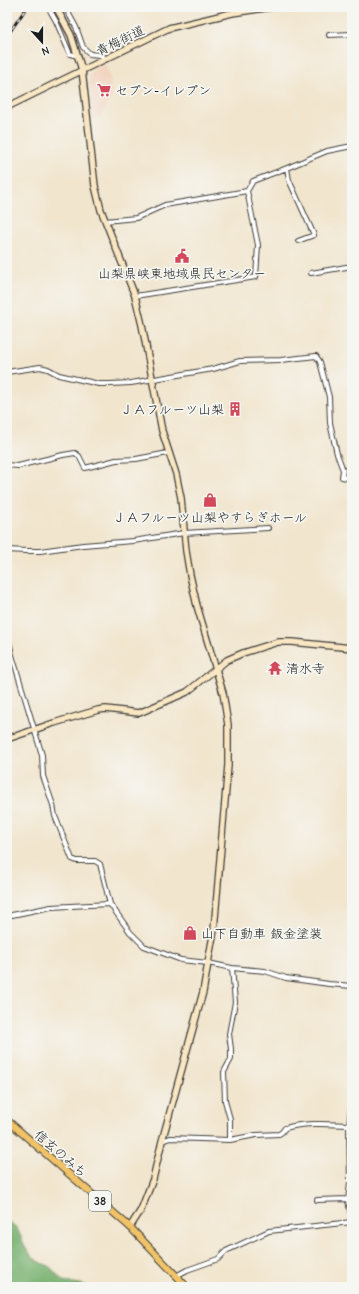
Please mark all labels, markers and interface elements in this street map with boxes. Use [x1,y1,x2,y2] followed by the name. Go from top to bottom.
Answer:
[22,22,62,62] north arrow
[94,22,147,59] street label: 青梅街道
[40,44,51,58] text: N
[96,82,112,98] supermarket icon: セブン-イレブン
[115,83,211,98] place label: セブン-イレブン
[174,248,190,264] public building icon: 山梨県峡東地域県民センター
[98,266,266,281] place label: 山梨県峡東地域県民センター
[227,401,243,417] building icon: ＪＡフルーツ山梨
[120,402,224,417] place label: ＪＡフルーツ山梨
[202,492,218,508] shop icon: ＪＡフルーツ山梨やすらぎホール
[113,510,307,525] place label: ＪＡフルーツ山梨やすらぎホール
[267,660,283,676] temple icon: 清水寺
[286,661,325,676] place label: 清水寺
[182,925,198,941] shop icon: 山下自動車 鈑金塗装
[201,926,322,941] place label: 山下自動車 鈑金塗装
[31,1127,90,1180] street label: 信玄のみち
[89,1191,111,1211] road number: 38

